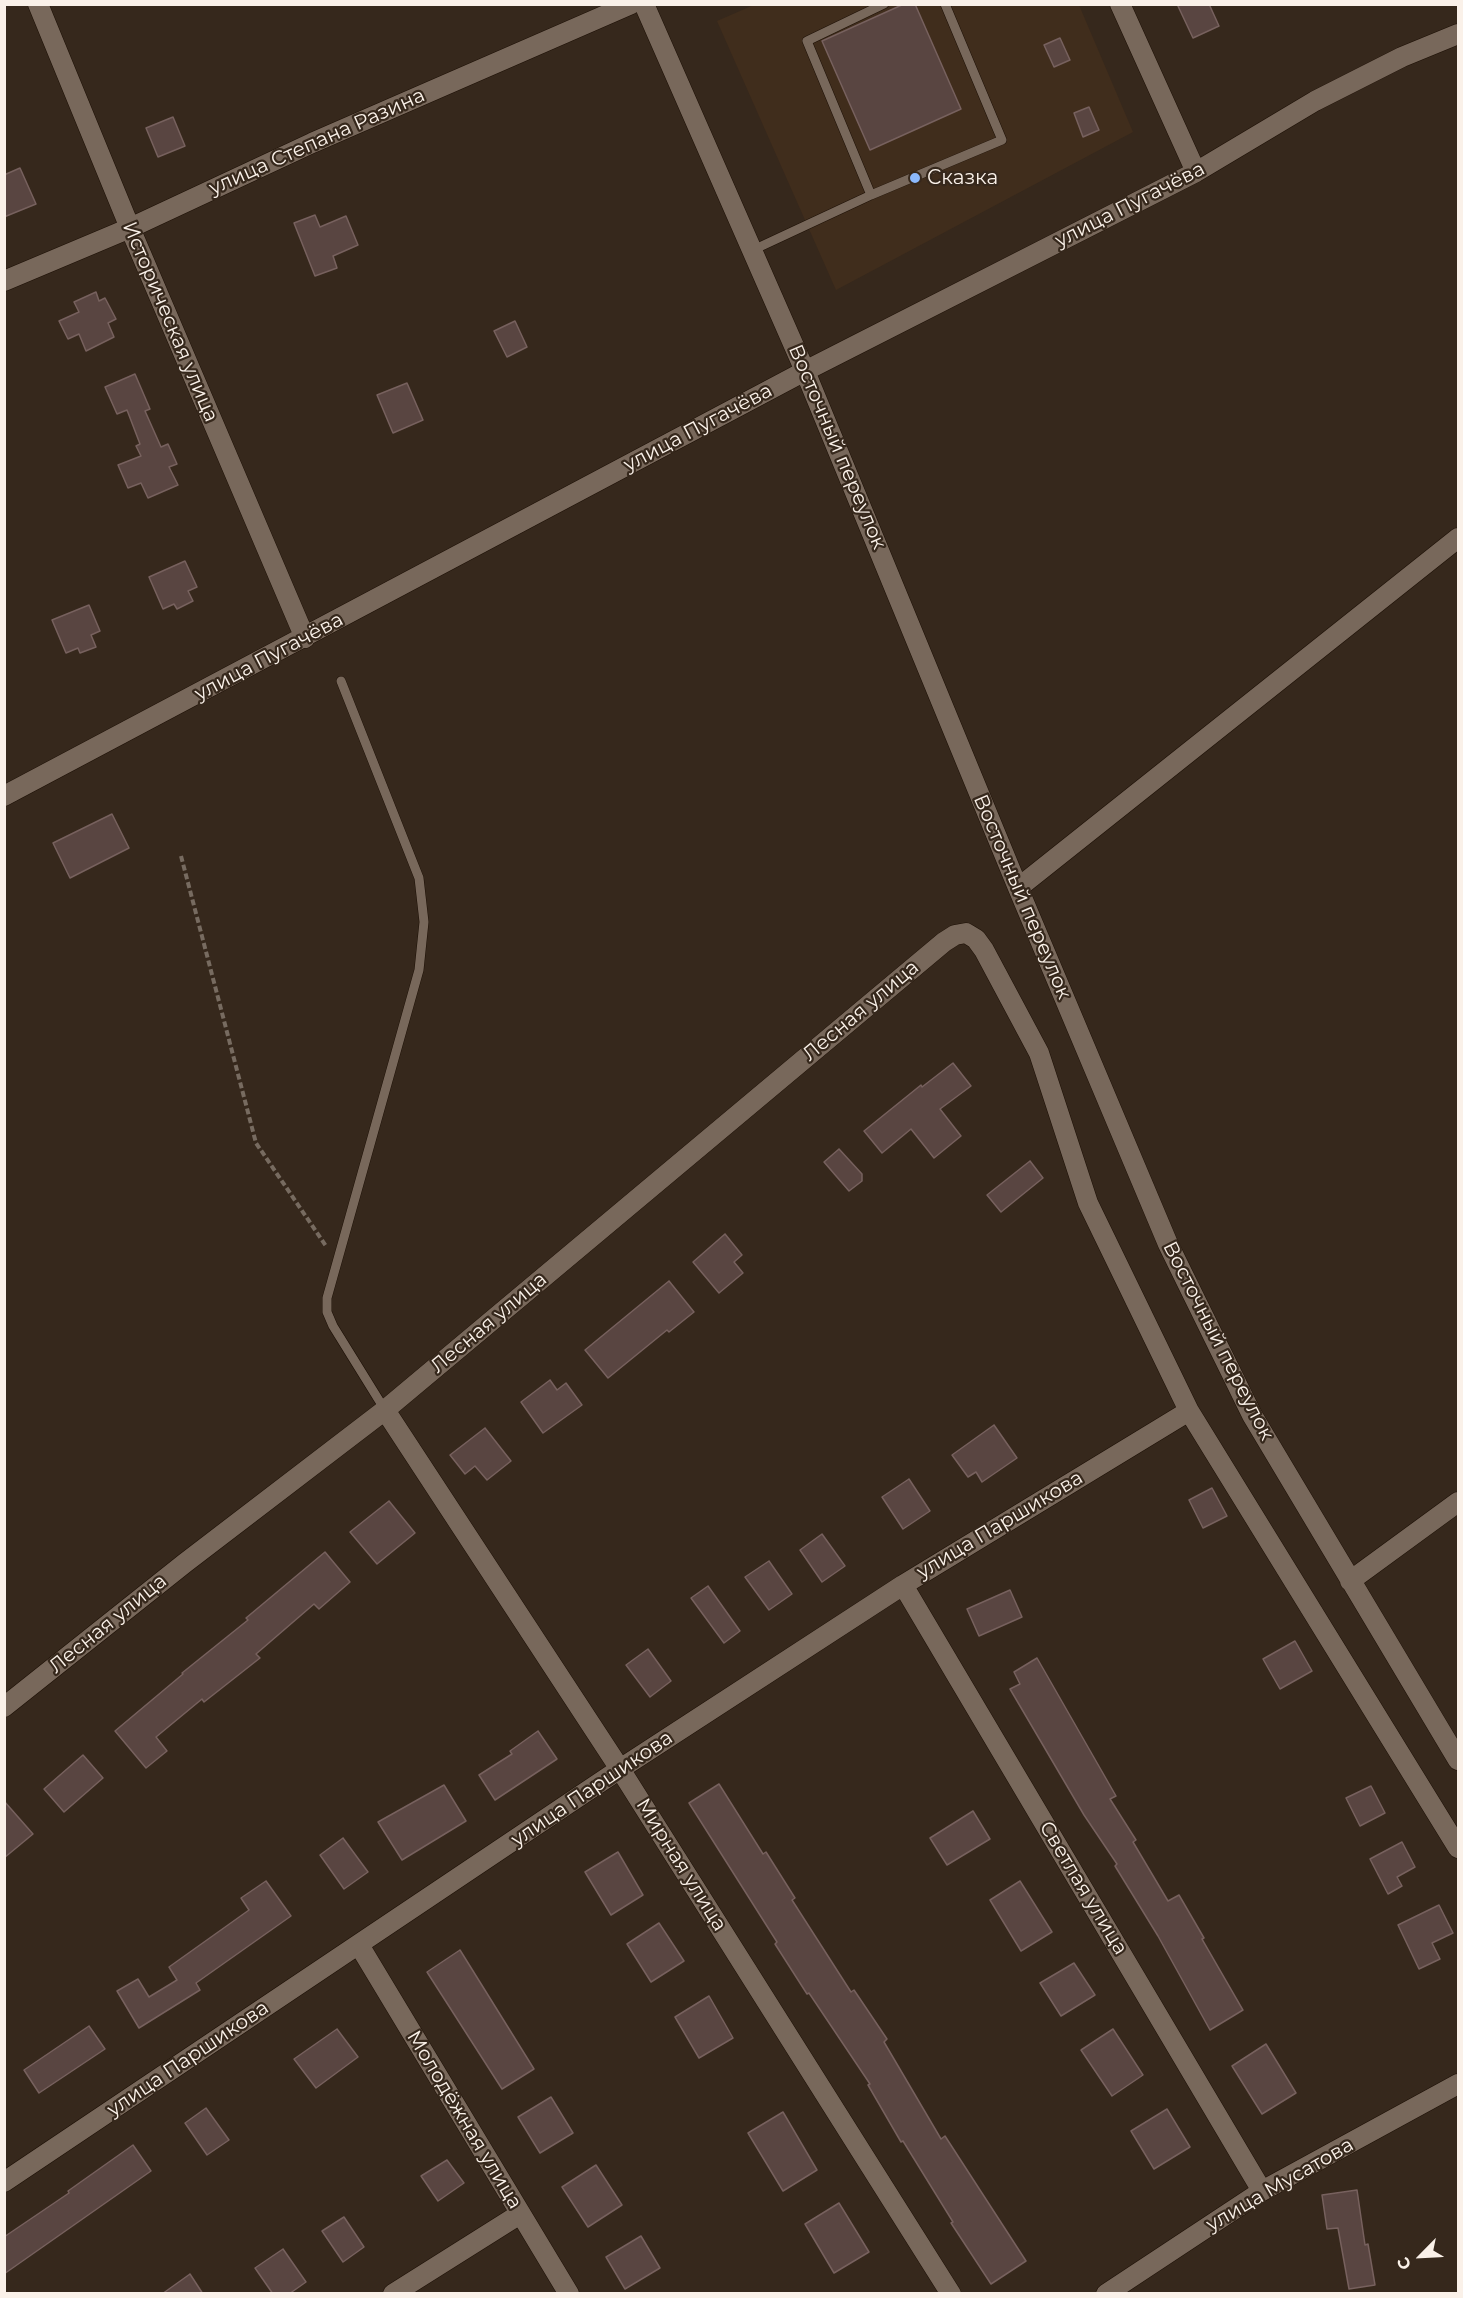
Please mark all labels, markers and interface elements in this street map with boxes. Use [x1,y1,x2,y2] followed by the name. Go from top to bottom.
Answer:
[205,84,429,200] street label: улица Степана Разина
[1051,157,1209,253] street label: улица Пугачёва
[927,166,998,190] place label: Сказка
[908,171,922,185] marker: Сказка
[117,218,223,426] street label: Историческая улица
[783,341,891,553] street label: Восточный переулок
[620,379,776,477] street label: улица Пугачёва
[191,608,347,706] street label: улица Пугачёва
[968,791,1076,1003] street label: Восточный переулок
[798,955,924,1067] street label: Лесная улица
[1157,1238,1279,1444] street label: Восточный переулок
[426,1267,552,1379] street label: Лесная улица
[913,1466,1087,1584] street label: улица Паршикова
[44,1569,172,1679] street label: Лесная улица
[507,1726,677,1852] street label: улица Паршикова
[631,1794,731,1936] street label: Мирная улица
[1034,1817,1132,1959] street label: Светлая улица
[103,1996,273,2122] street label: улица Паршикова
[401,2026,527,2214] street label: Молодёжная улица
[1202,2133,1358,2237] street label: улица Мусатова
[1391,2226,1451,2286] north arrow
[1393,2254,1415,2273] text: С

